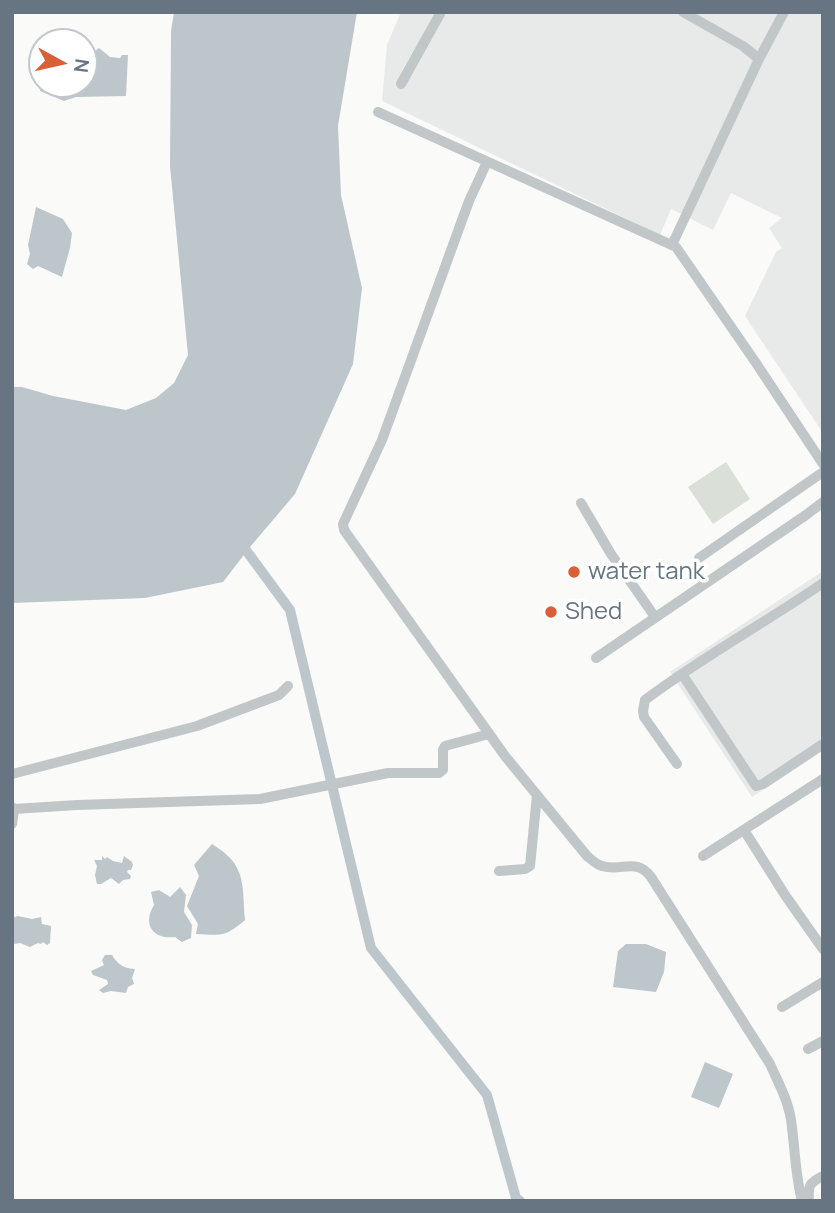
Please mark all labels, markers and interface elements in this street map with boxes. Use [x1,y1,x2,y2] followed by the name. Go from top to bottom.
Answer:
[28,28,98,98] north arrow
[68,57,96,74] text: N
[588,558,705,586] place label: water tank
[566,564,582,580] marker: water tank
[565,598,622,626] place label: Shed
[543,604,559,620] marker: Shed

